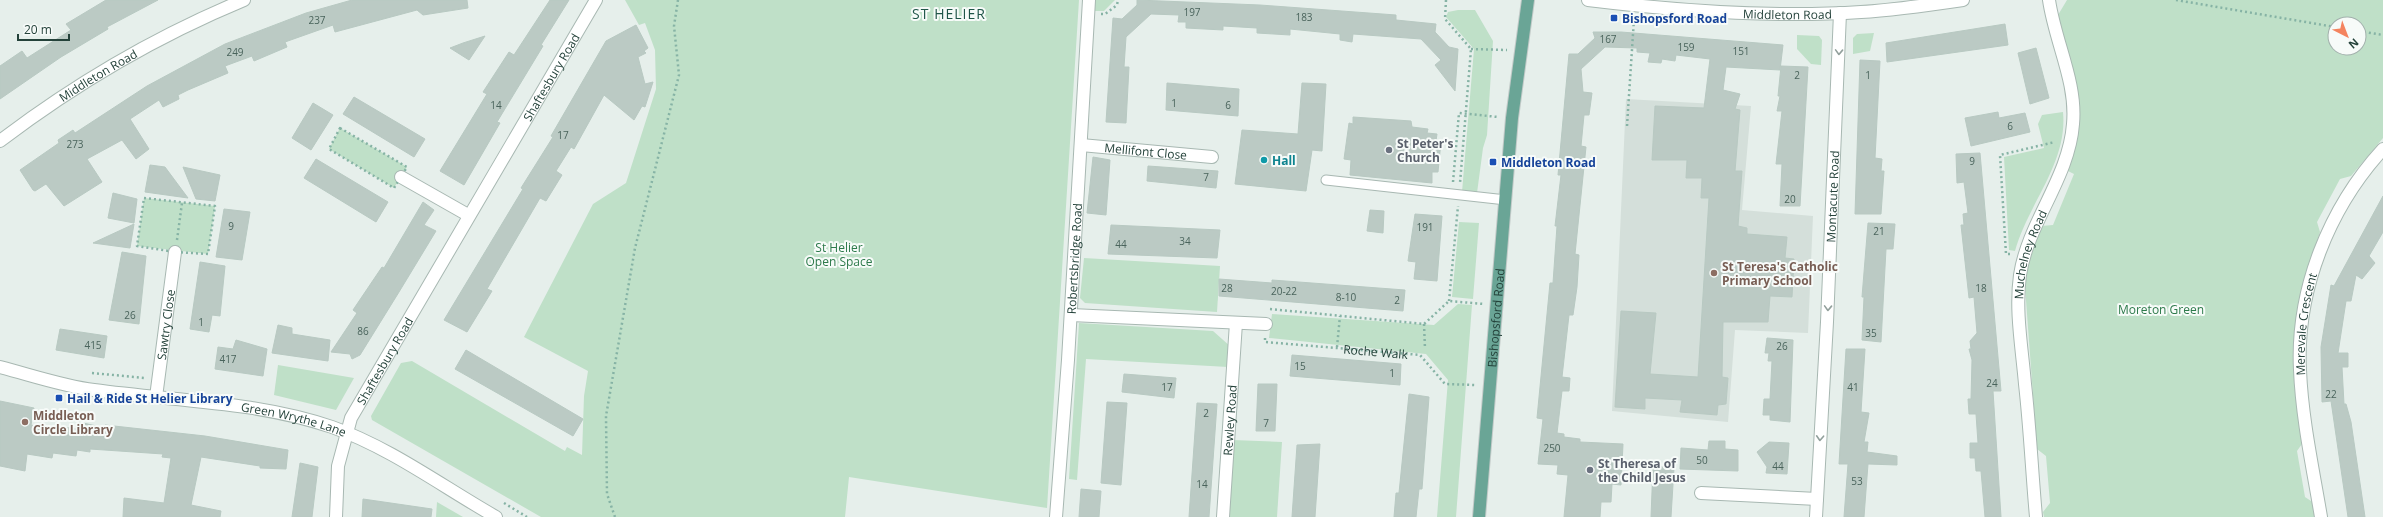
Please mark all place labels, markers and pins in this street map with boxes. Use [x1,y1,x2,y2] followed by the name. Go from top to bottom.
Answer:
[1622,10,1727,27] place label: Bishopsford Road
[1609,13,1619,23] marker: Bishopsford Road
[1397,135,1454,166] place label: St Peter's Church
[1384,145,1394,155] marker: St Peter's Church
[1272,152,1296,169] place label: Hall
[1501,154,1596,171] place label: Middleton Road
[1259,155,1269,165] marker: Hall
[1488,157,1498,167] marker: Middleton Road
[1722,258,1838,289] place label: St Teresa's Catholic Primary School
[1709,268,1719,278] marker: St Teresa's Catholic Primary School
[67,390,233,407] place label: Hail & Ride St Helier Library
[54,393,64,403] marker: Hail & Ride St Helier Library
[33,407,113,438] place label: Middleton Circle Library
[20,417,30,427] marker: Middleton Circle Library
[1598,455,1686,486] place label: St Theresa of the Child Jesus
[1585,465,1595,475] marker: St Theresa of the Child Jesus

